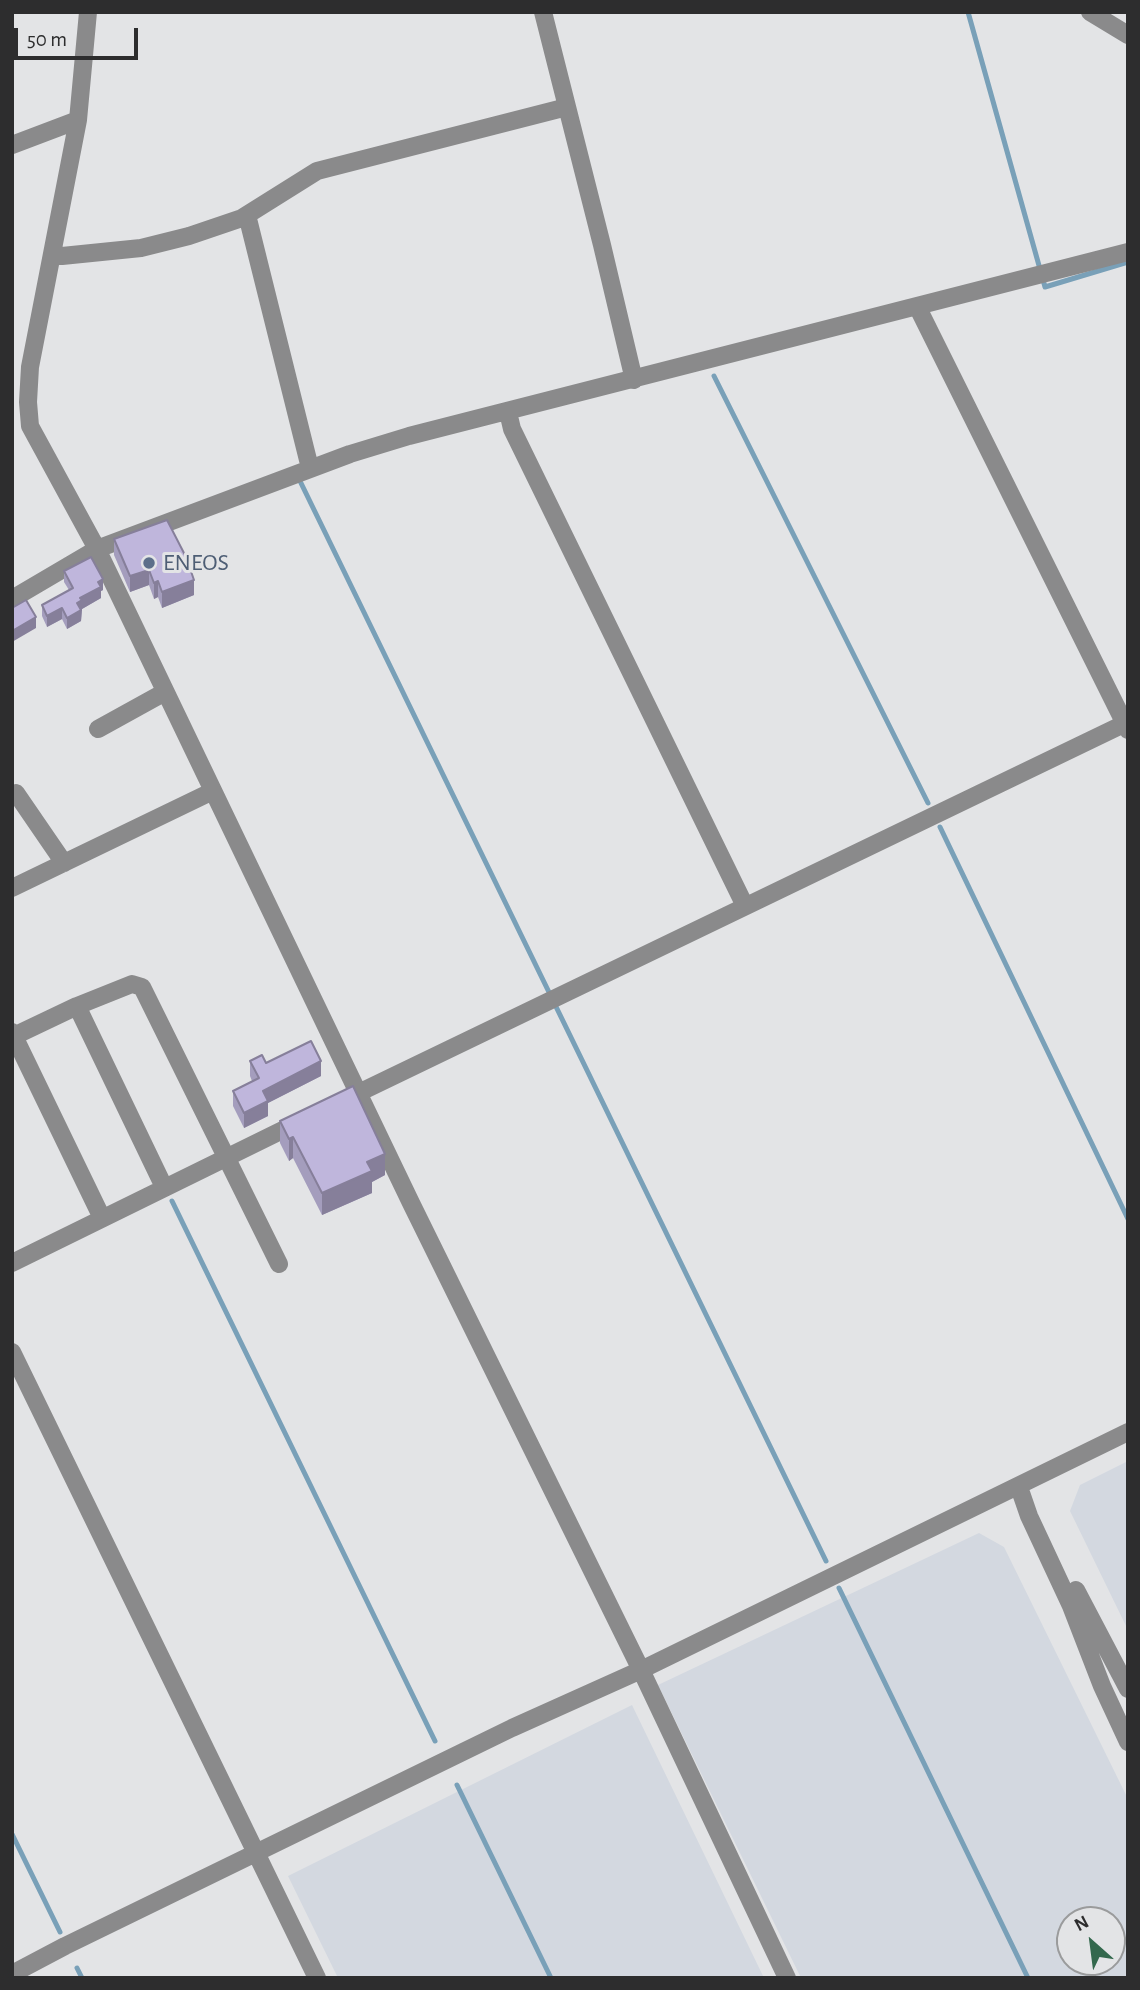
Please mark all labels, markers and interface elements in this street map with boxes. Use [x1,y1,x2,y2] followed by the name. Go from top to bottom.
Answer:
[18,14,142,58] scale bar
[27,29,67,50] text: 50 m
[163,549,229,577] place label: ENEOS
[141,555,157,571] marker: ENEOS
[1056,1906,1126,1976] north arrow
[1072,1912,1092,1935] text: N

